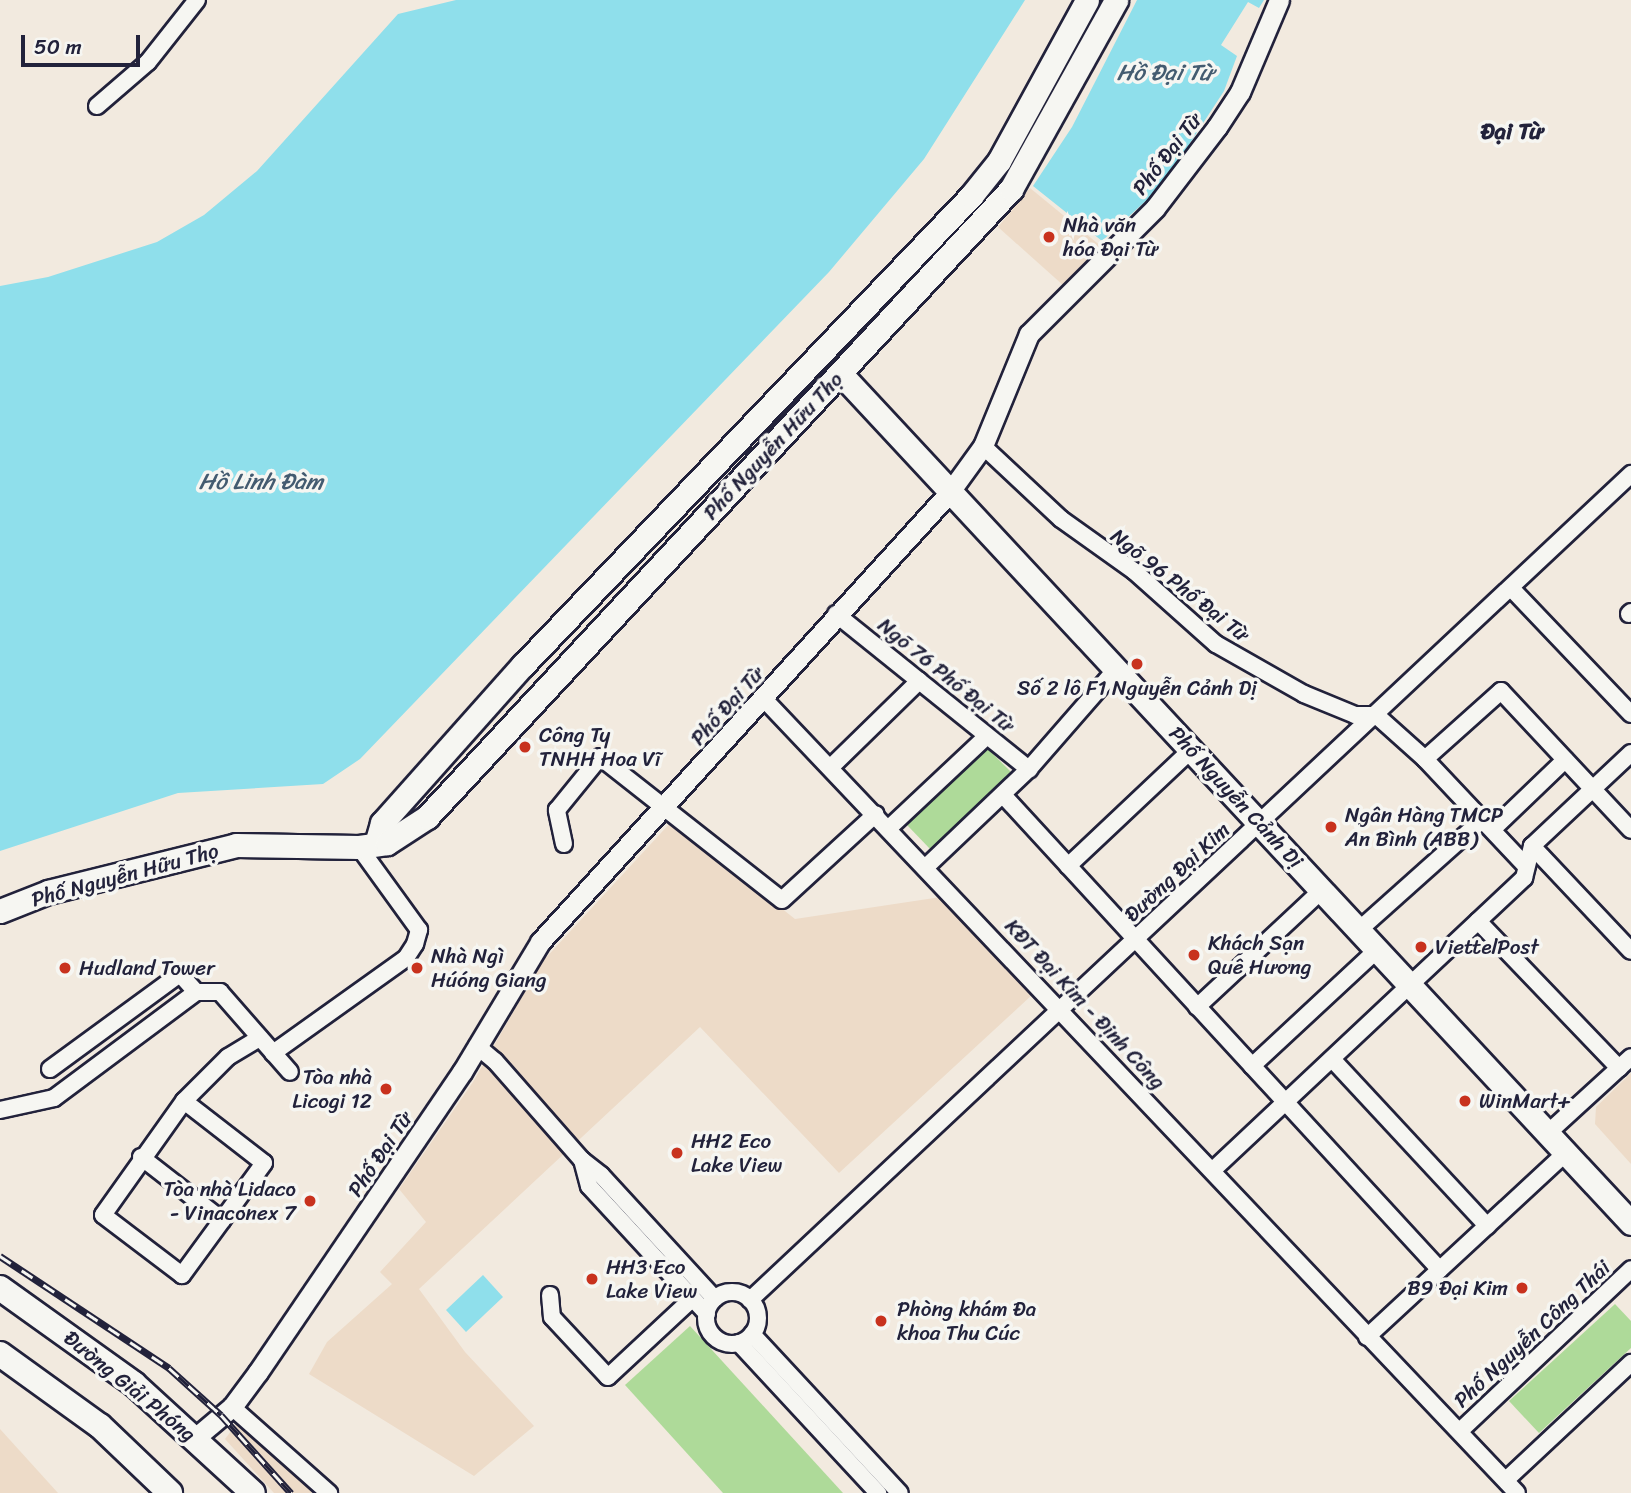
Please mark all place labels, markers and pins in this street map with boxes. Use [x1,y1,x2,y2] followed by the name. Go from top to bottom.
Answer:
[1063,212,1158,262] place label: Nhà văn hóa Đại Từ
[1041,229,1057,245] marker: Nhà văn hóa Đại Từ
[1129,656,1145,672] marker: Số 2 lô F1 Nguyễn Cảnh Dị
[1017,675,1257,701] place label: Số 2 lô F1 Nguyễn Cảnh Dị
[539,722,660,772] place label: Công Ty TNHH Hoa Vĩ
[517,739,533,755] marker: Công Ty TNHH Hoa Vĩ
[1345,802,1505,852] place label: Ngân Hàng TMCP An Bình (ABB)
[1323,819,1339,835] marker: Ngân Hàng TMCP An Bình (ABB)
[1208,930,1311,980] place label: Khách Sạn Quê Hương
[1435,934,1539,960] place label: ViettelPost
[1413,939,1429,955] marker: ViettelPost
[431,943,547,993] place label: Nhà Ngì Húóng Giang
[1186,947,1202,963] marker: Khách Sạn Quê Hương
[79,955,215,981] place label: Hudland Tower
[57,960,73,976] marker: Hudland Tower
[409,960,425,976] marker: Nhà Ngì Húóng Giang
[292,1064,372,1114] place label: Tòa nhà Licogi 12
[378,1081,394,1097] marker: Tòa nhà Licogi 12
[1479,1088,1571,1114] place label: WinMart+
[1457,1093,1473,1109] marker: WinMart+
[691,1128,782,1178] place label: HH2 Eco Lake View
[669,1145,685,1161] marker: HH2 Eco Lake View
[163,1176,296,1226] place label: Tòa nhà Lidaco - Vinaconex 7
[302,1193,318,1209] marker: Tòa nhà Lidaco - Vinaconex 7
[606,1254,697,1304] place label: HH3 Eco Lake View
[584,1271,600,1287] marker: HH3 Eco Lake View
[1407,1275,1508,1301] place label: B9 Đại Kim
[1514,1280,1530,1296] marker: B9 Đại Kim
[897,1296,1036,1346] place label: Phòng khám Đa khoa Thu Cúc
[871,1311,891,1331] marker: Phòng khám Đa khoa Thu Cúc

